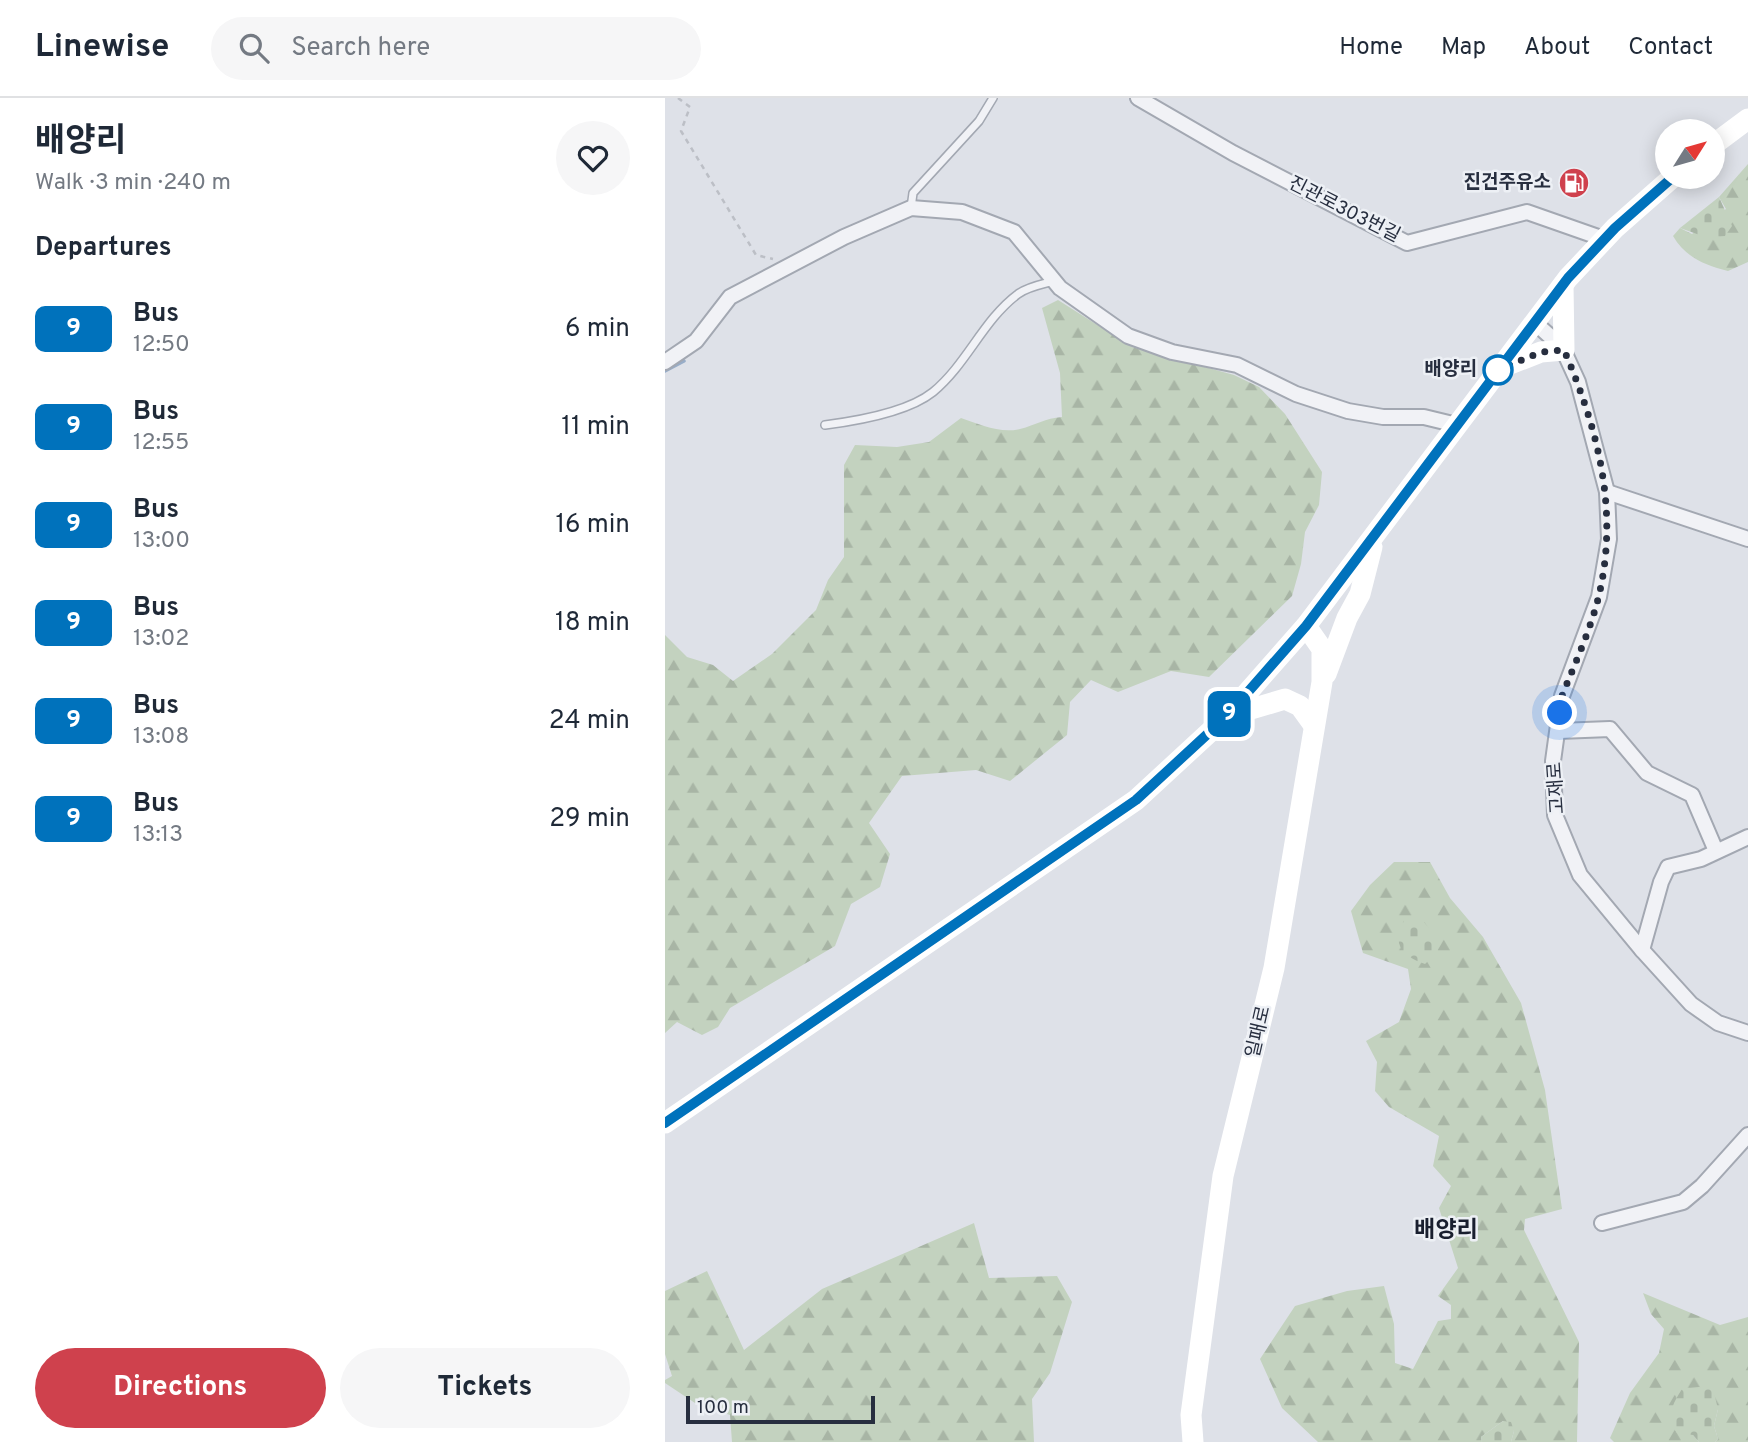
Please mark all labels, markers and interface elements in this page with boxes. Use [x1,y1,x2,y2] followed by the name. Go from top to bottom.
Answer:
[211,17,701,80] search box
[35,27,169,69] text: Linewise
[235,29,273,67] icon: search
[291,32,430,65] text: Search here
[1339,33,1403,63] text: Home
[1441,33,1486,63] text: Map
[1524,33,1590,63] text: About
[1628,33,1713,63] text: Contact
[1655,119,1725,189] north arrow
[1655,119,1725,189] map controls
[556,121,630,195] button: heart
[35,122,126,164] text: 배양리
[1557,166,1591,200] fuel station icon: 진건주유소
[35,169,231,198] text: Walk · 3 min · 240 m
[1464,171,1551,195] place label: 진건주유소
[1284,172,1404,248] street label: 진관로303번길
[35,232,172,265] text: Departures
[133,298,179,331] text: Bus
[565,313,630,346] text: 6 min
[66,314,81,344] text: 9
[133,331,190,360] text: 12:50
[1483,355,1513,385] marker: 배양리
[1425,358,1477,382] place label: 배양리
[133,396,179,429] text: Bus
[561,411,630,444] text: 11 min
[66,412,81,442] text: 9
[133,429,189,458] text: 12:55
[133,494,179,527] text: Bus
[555,509,630,542] text: 16 min
[66,510,81,540] text: 9
[133,527,190,556] text: 13:00
[133,592,179,625] text: Bus
[555,607,630,640] text: 18 min
[66,608,81,638] text: 9
[133,625,189,654] text: 13:02
[133,690,179,723] text: Bus
[1206,691,1252,737] line badge: 9
[1542,695,1577,730] your location
[1222,699,1236,729] text: 9
[549,705,630,738] text: 24 min
[66,706,81,736] text: 9
[133,723,189,752] text: 13:08
[1543,761,1571,815] street label: 고재로
[133,788,179,821] text: Bus
[549,803,630,836] text: 29 min
[66,804,81,834] text: 9
[133,821,183,850] text: 13:13
[1241,1004,1277,1060] street label: 일패로
[1414,1217,1478,1246] district label: 배양리
[35,1348,326,1428] button: Directions
[340,1348,630,1428] button: Tickets
[686,1393,875,1425] scale bar
[697,1396,749,1420] text: 100 m

